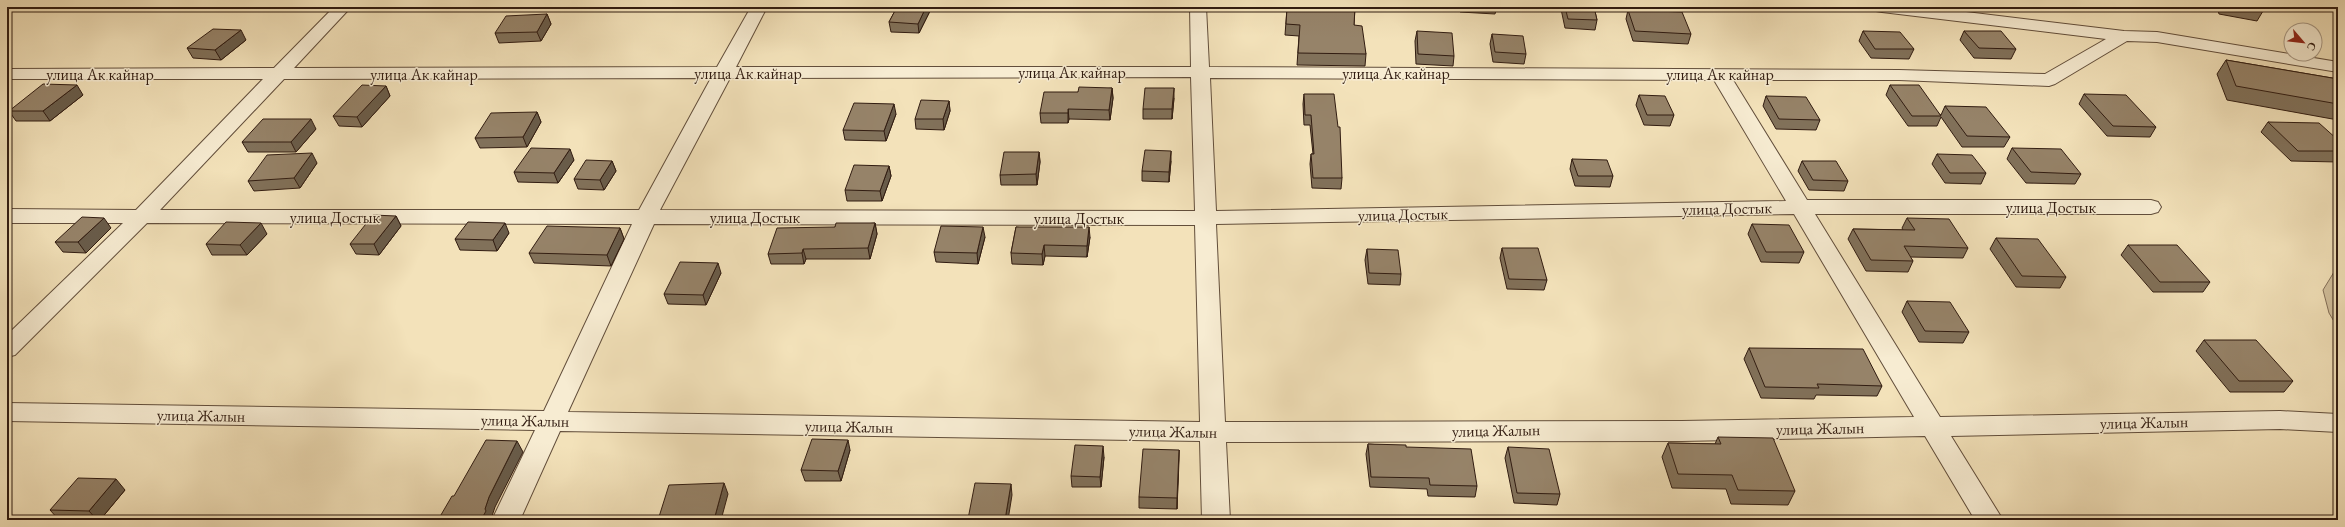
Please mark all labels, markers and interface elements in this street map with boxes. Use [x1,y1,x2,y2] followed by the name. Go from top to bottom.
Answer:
[2283,22,2323,62] north arrow
[2304,40,2320,54] text: С
[1018,62,1126,83] street label: улица Ак кайнар
[694,63,802,84] street label: улица Ак кайнар
[1342,63,1450,84] street label: улица Ак кайнар
[46,64,154,85] street label: улица Ак кайнар
[370,64,478,85] street label: улица Ак кайнар
[1666,64,1774,85] street label: улица Ак кайнар
[1682,197,1773,220] street label: улица Достык
[2006,197,2096,218] street label: улица Достык
[1358,203,1449,226] street label: улица Достык
[290,207,380,228] street label: улица Достык
[710,207,800,228] street label: улица Достык
[1034,208,1124,229] street label: улица Достык
[157,404,245,427] street label: улица Жалын
[481,409,569,432] street label: улица Жалын
[2100,411,2188,434] street label: улица Жалын
[805,415,893,438] street label: улица Жалын
[1776,417,1864,440] street label: улица Жалын
[1452,419,1540,442] street label: улица Жалын
[1129,420,1217,443] street label: улица Жалын

